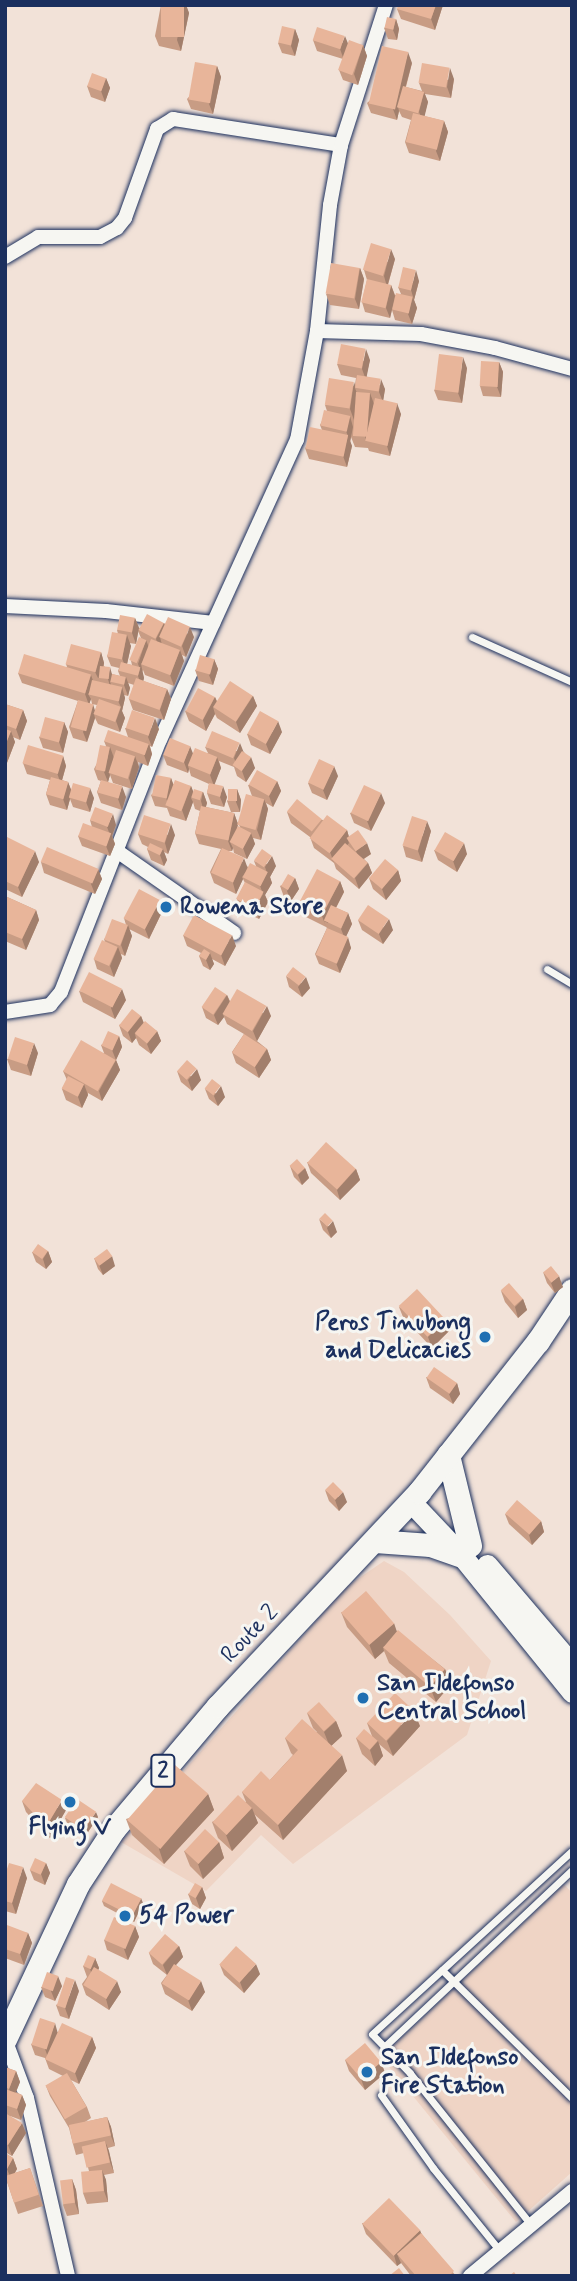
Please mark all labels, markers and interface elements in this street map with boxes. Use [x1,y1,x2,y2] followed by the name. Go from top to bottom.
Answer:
[180,893,324,921] place label: Rowena Store
[158,899,174,915] marker: Rowena Store
[326,1309,471,1365] place label: Peros Tinubong and Delicacies
[477,1329,493,1345] marker: Peros Tinubong and Delicacies
[215,1599,285,1669] street label: Route 2
[377,1670,526,1726] place label: San Ildefonso Central School
[355,1690,371,1706] marker: San Ildefonso Central School
[149,1752,177,1790] road number: 2
[62,1794,78,1810] marker: Flying V
[30,1814,110,1842] place label: Flying V
[139,1902,234,1930] place label: 54 Power
[117,1908,133,1924] marker: 54 Power
[381,2044,519,2100] place label: San Ildefonso Fire Station
[359,2064,375,2080] marker: San Ildefonso Fire Station

